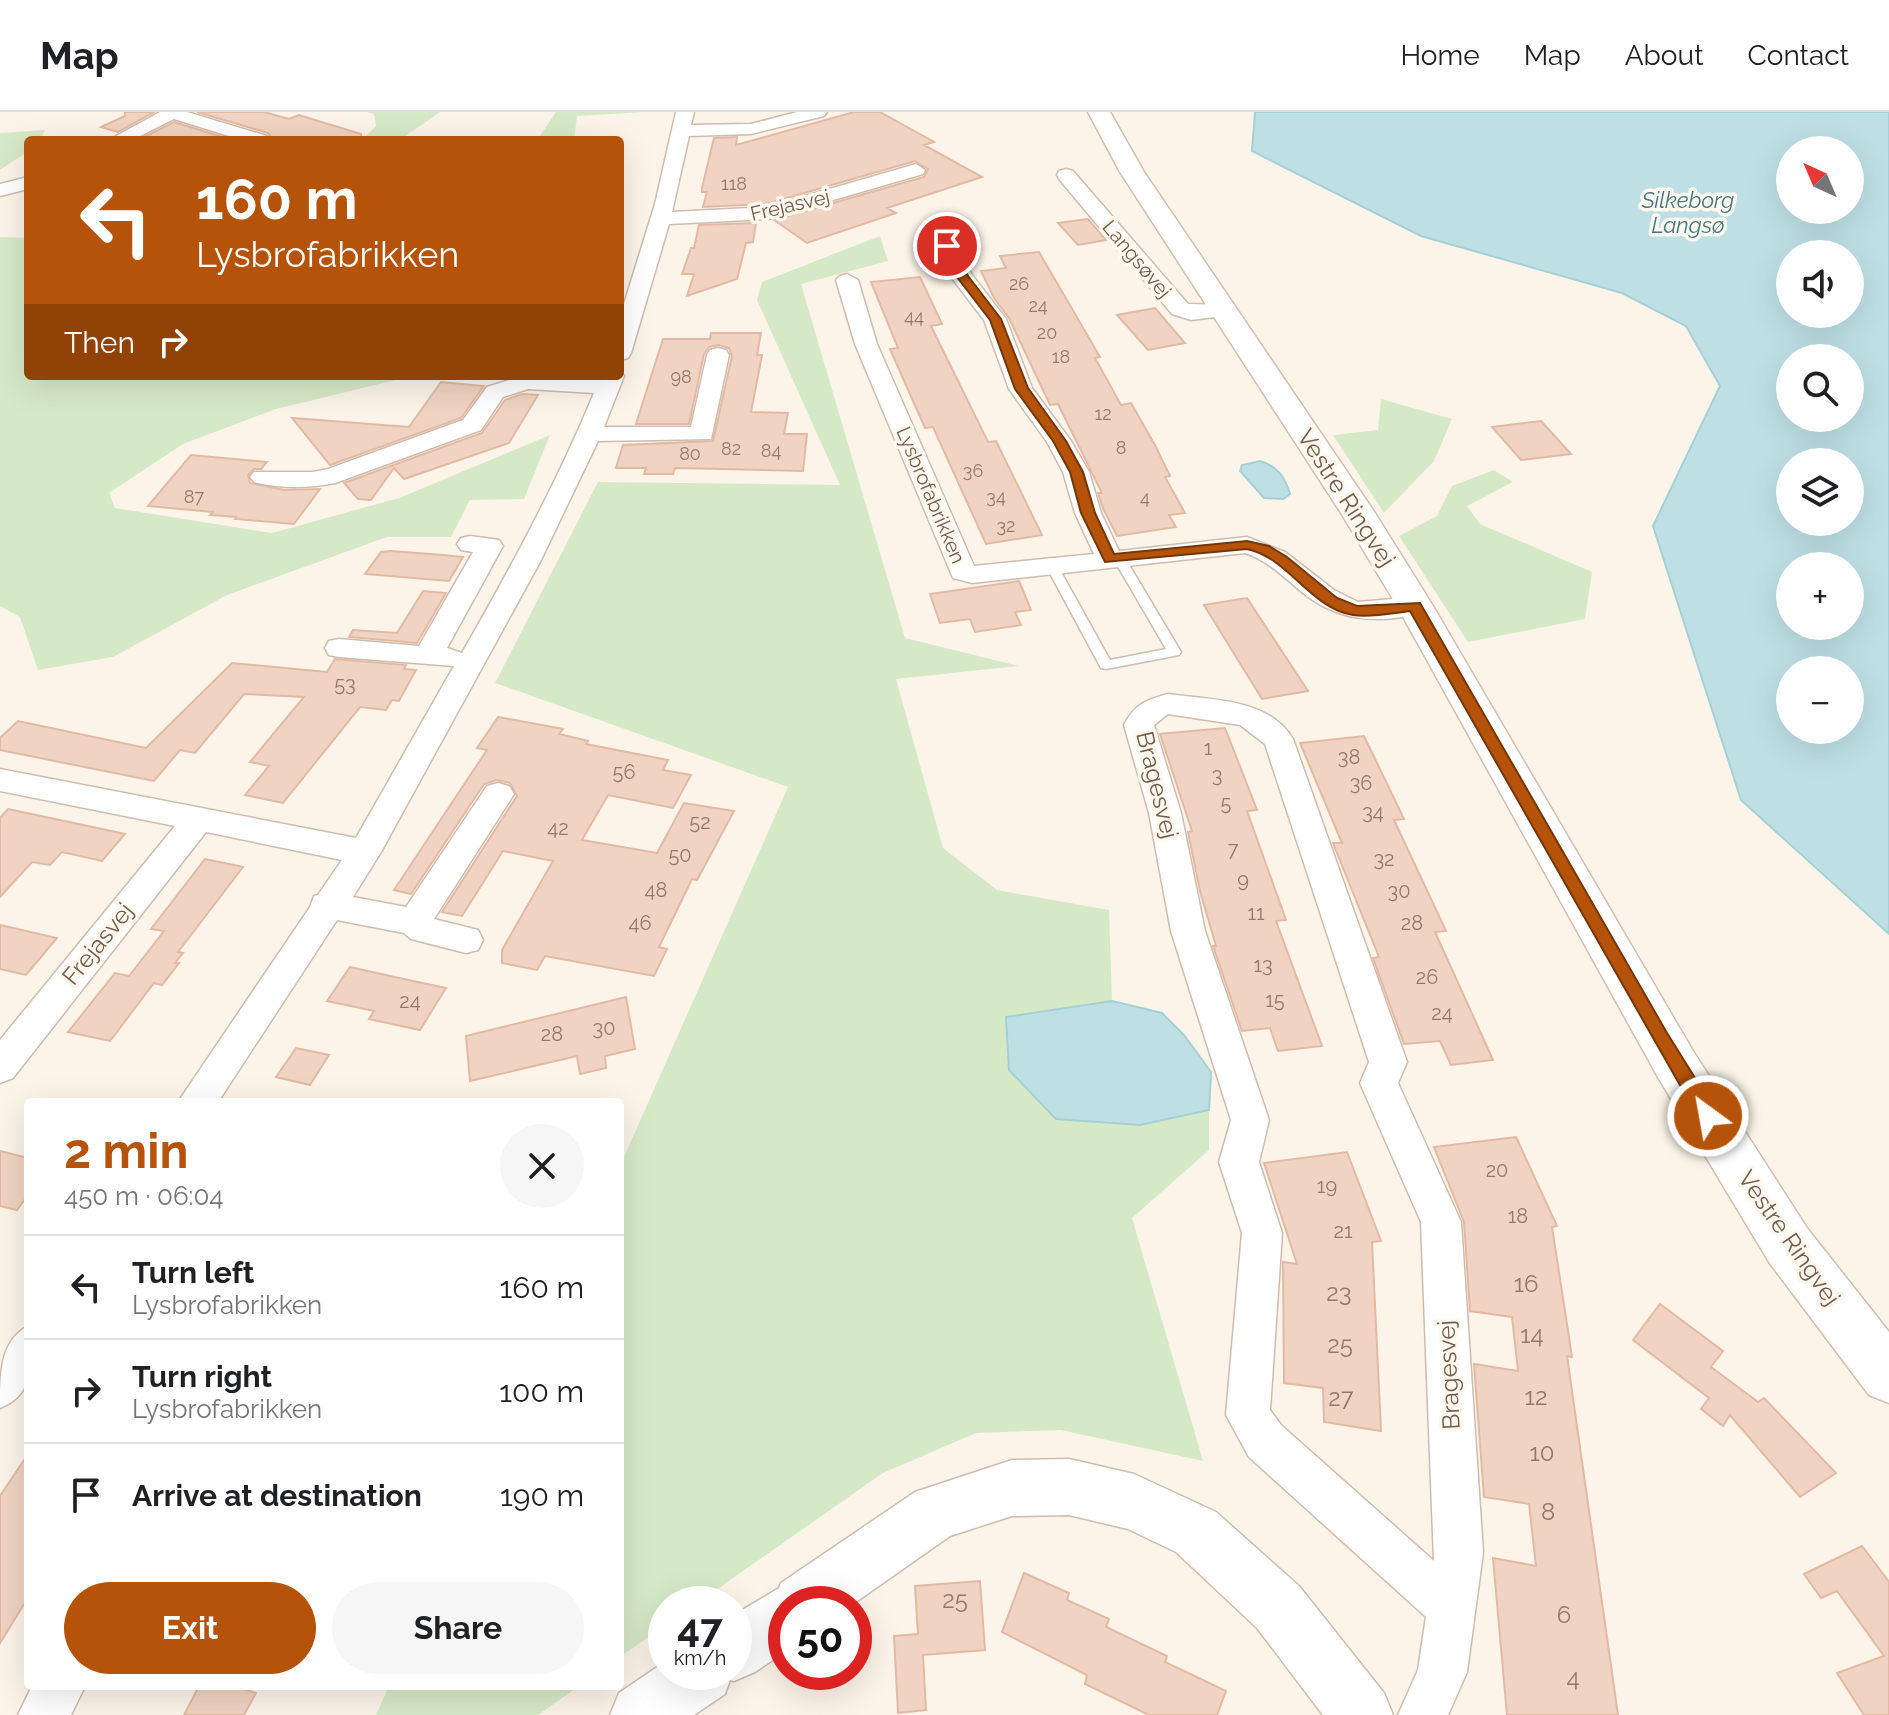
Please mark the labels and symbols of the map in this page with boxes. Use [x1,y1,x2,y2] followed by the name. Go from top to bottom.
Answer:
[1776,136,1864,224] north arrow
[721,173,747,194] house number: 118
[748,184,832,226] street label: Frejasvej
[1641,187,1734,238] water label: Silkeborg Langsø
[913,212,981,280] pin
[1097,215,1177,303] street label: Langsøvej
[1009,273,1029,294] house number: 26
[1028,295,1048,316] house number: 24
[904,306,924,327] house number: 44
[1037,322,1057,343] house number: 20
[1052,346,1070,367] house number: 18
[670,366,692,387] house number: 98
[1094,403,1112,424] house number: 12
[891,423,971,567] street label: Lysbrofabrikken
[1291,424,1402,572] street label: Vestre Ringvej
[1116,437,1126,458] house number: 8
[721,438,741,459] house number: 82
[761,440,781,461] house number: 84
[679,443,701,464] house number: 80
[963,460,983,481] house number: 36
[184,486,205,507] house number: 87
[986,486,1006,507] house number: 34
[1140,487,1150,508] house number: 4
[997,515,1016,536] house number: 32
[334,672,356,696] house number: 53
[1130,728,1185,842] street label: Bragesvej
[1204,736,1213,760] house number: 1
[1338,745,1360,769] house number: 38
[613,760,635,784] house number: 56
[1212,763,1222,787] house number: 3
[1350,771,1372,795] house number: 36
[1221,791,1232,815] house number: 5
[1362,800,1384,824] house number: 34
[689,810,711,834] house number: 52
[547,816,569,840] house number: 42
[1228,837,1239,861] house number: 7
[668,843,692,867] house number: 50
[1373,847,1395,871] house number: 32
[1237,868,1249,892] house number: 9
[645,878,667,902] house number: 48
[1388,879,1410,903] house number: 30
[56,897,139,991] street label: Frejasvej
[1247,901,1265,925] house number: 11
[629,911,651,935] house number: 46
[1401,911,1423,935] house number: 28
[1253,953,1273,977] house number: 13
[1416,965,1438,989] house number: 26
[1265,988,1285,1012] house number: 15
[399,989,421,1013] house number: 24
[1431,1001,1453,1025] house number: 24
[593,1016,615,1040] house number: 30
[541,1022,563,1046] house number: 28
[1666,1074,1750,1158] position arrow
[1486,1158,1508,1182] house number: 20
[1732,1165,1847,1311] street label: Vestre Ringvej
[1317,1174,1337,1198] house number: 19
[1508,1204,1528,1228] house number: 18
[1334,1219,1353,1243] house number: 21
[1514,1269,1538,1298] house number: 16
[1326,1278,1352,1307] house number: 23
[1431,1320,1466,1430] street label: Bragesvej
[1520,1320,1544,1349] house number: 14
[1327,1330,1353,1359] house number: 25
[1525,1382,1547,1411] house number: 12
[1328,1383,1354,1412] house number: 27
[1530,1438,1554,1467] house number: 10
[1541,1497,1555,1526] house number: 8
[942,1585,968,1614] house number: 25
[768,1586,872,1690] speed limit sign: 50
[1557,1600,1571,1629] house number: 6
[1566,1663,1580,1692] house number: 4

